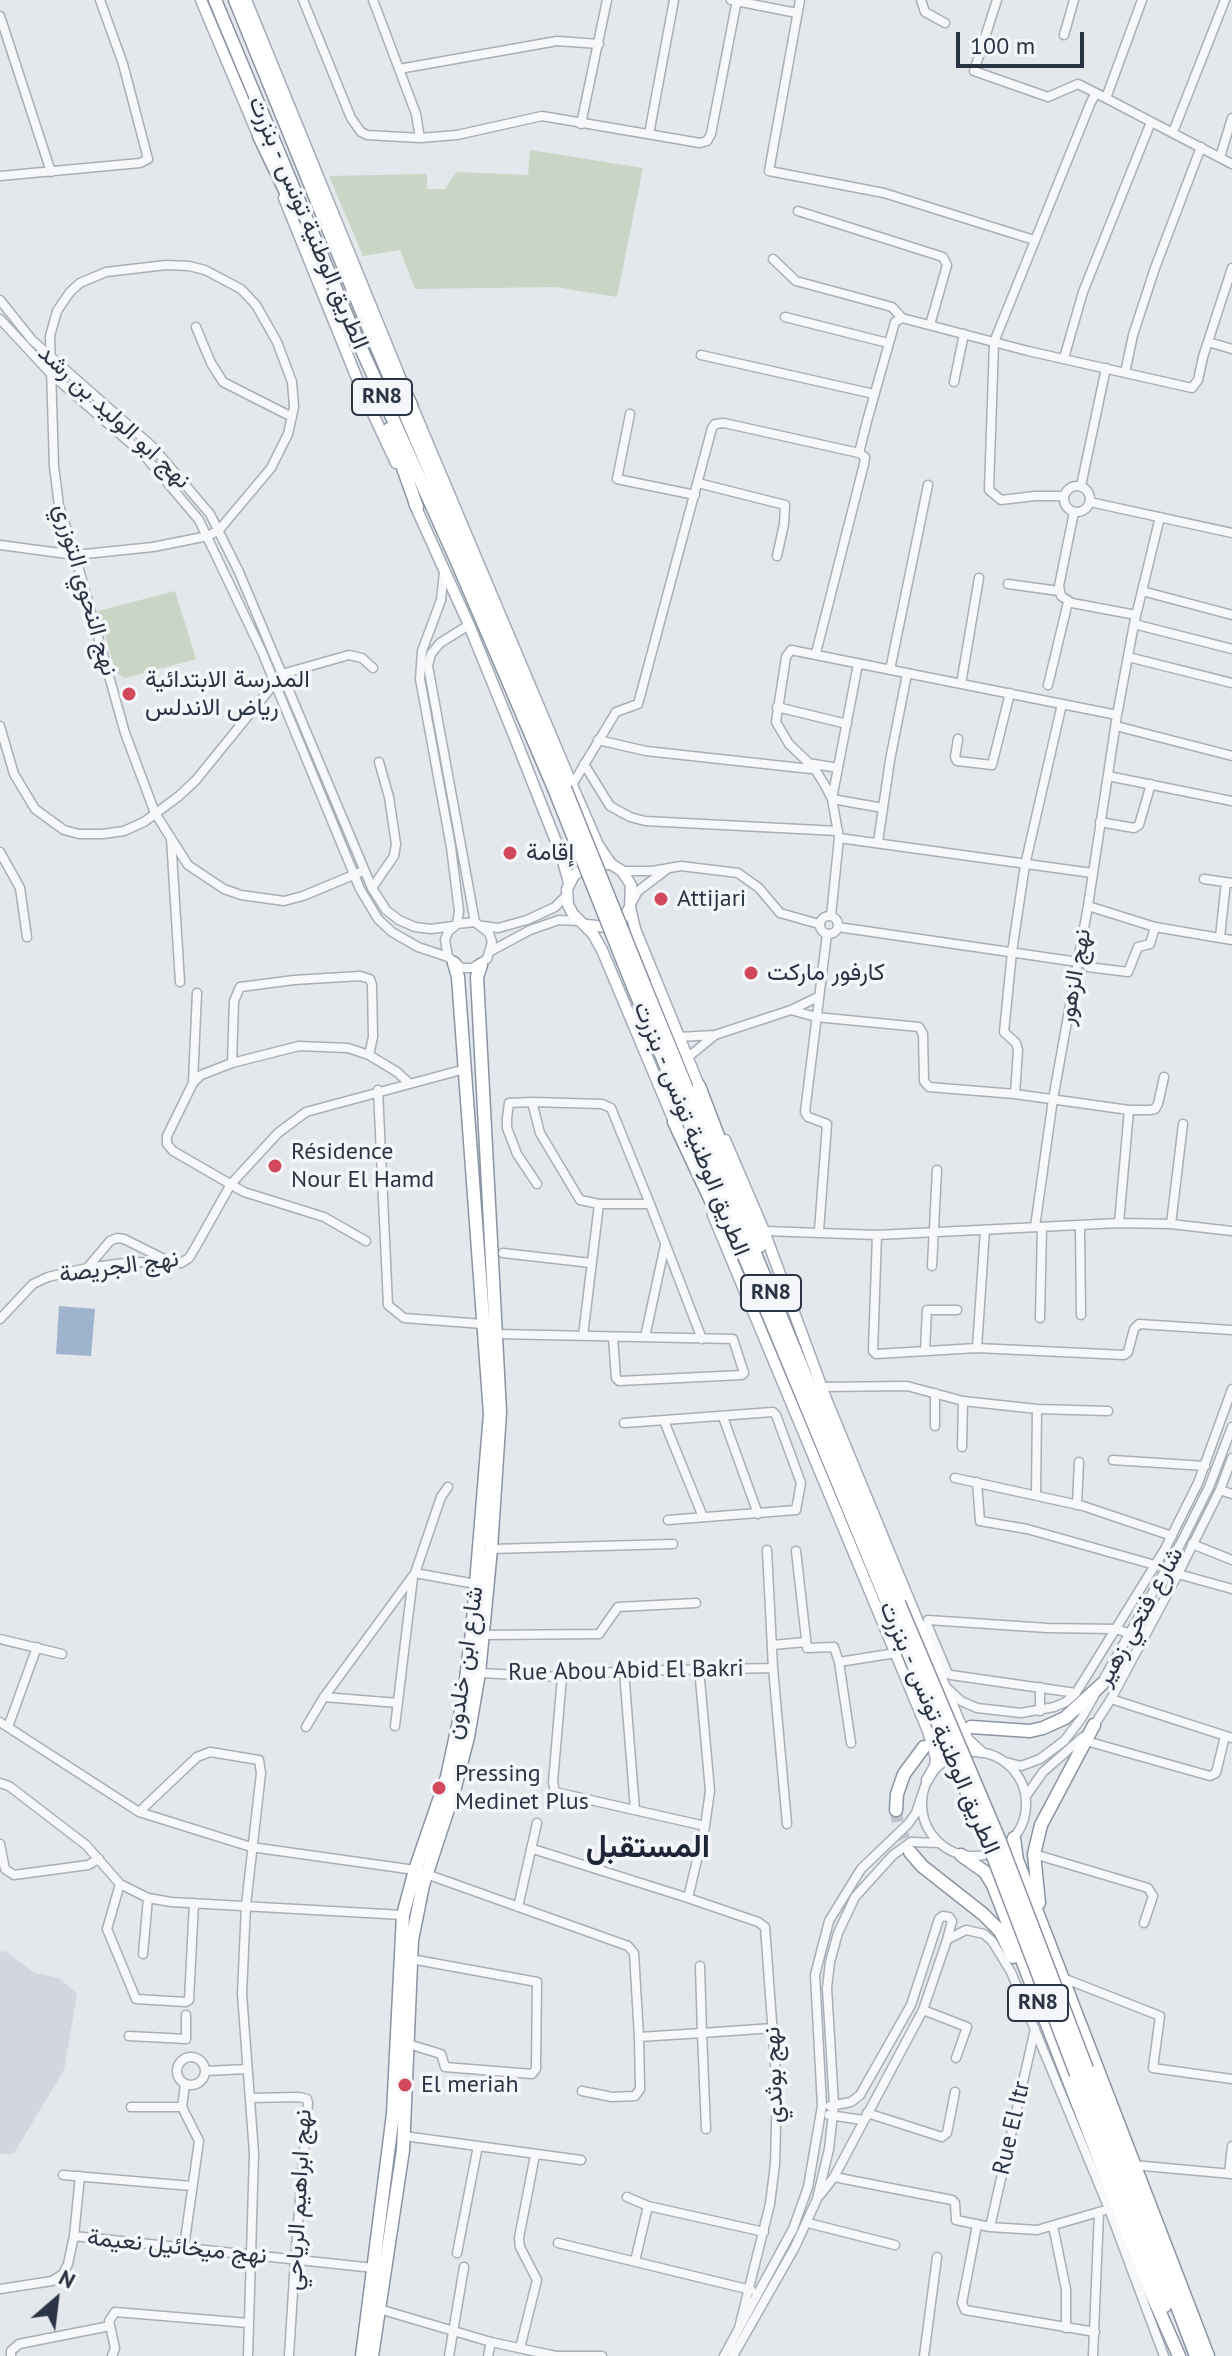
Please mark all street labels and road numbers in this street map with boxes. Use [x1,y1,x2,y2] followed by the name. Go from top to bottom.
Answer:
[242,92,374,354] street label: الطريق الوطنية تونس - بنزرت
[32,339,196,495] street label: نهج ابو الوليد بن رشد
[352,379,412,415] road number: RN8
[47,501,123,679] street label: نهج النحوي التوزري
[1052,927,1098,1027] street label: نهج الزهور
[627,997,755,1261] street label: الطريق الوطنية تونس - بنزرت
[57,1244,181,1290] street label: نهج الجريصة
[741,1275,801,1311] road number: RN8
[1090,1542,1190,1692] street label: شارع فتحي زهير
[440,1585,490,1741] street label: شارع ابن خلدون
[873,1597,1005,1859] street label: الطريق الوطنية تونس - بنزرت
[508,1655,744,1687] street label: Rue Abou Abid El Bakri
[1008,1985,1068,2021] road number: RN8
[758,2026,790,2124] street label: نهج بوثدي
[987,2078,1037,2178] street label: Rue El Itr
[280,2109,318,2291] street label: نهج ابراهيم الرياحي
[86,2223,268,2271] street label: نهج ميخائيل نعيمة

